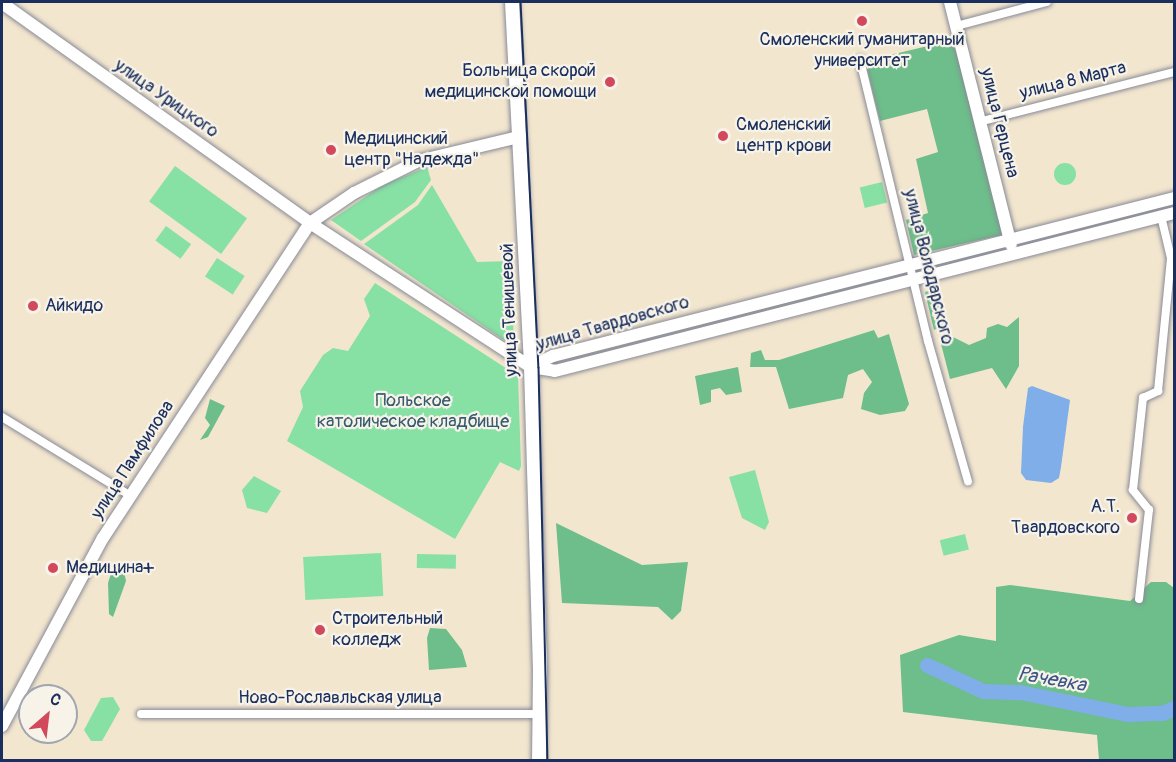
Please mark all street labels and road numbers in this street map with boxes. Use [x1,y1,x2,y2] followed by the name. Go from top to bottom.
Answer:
[110,55,222,143] street label: улица Урицкого
[1018,57,1128,105] street label: улица 8 Марта
[975,66,1023,180] street label: улица Герцена
[898,187,958,347] street label: улица Володарского
[497,243,523,377] street label: улица Тенишевой
[534,292,692,356] street label: улица Твардовского
[87,397,179,523] street label: улица Памфилова
[238,687,442,709] street label: Ново-Рославльская улица

